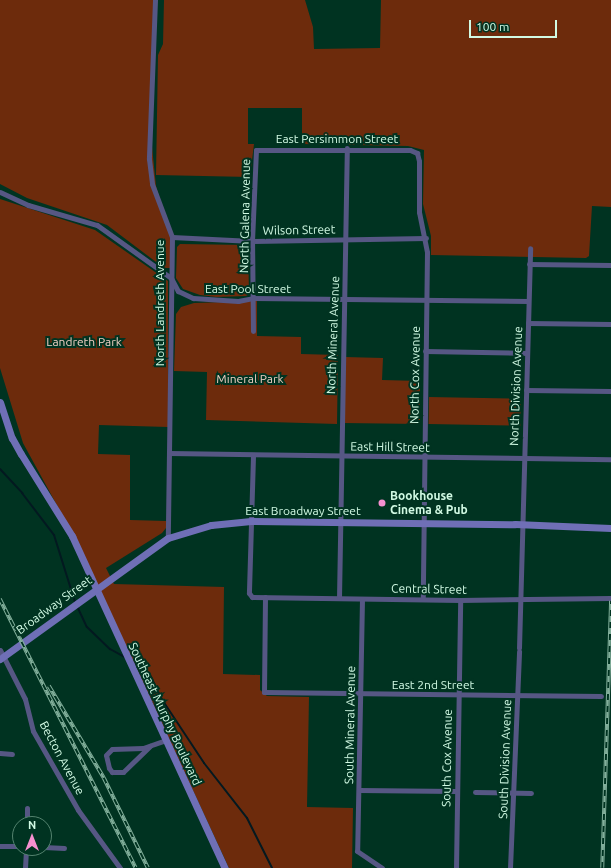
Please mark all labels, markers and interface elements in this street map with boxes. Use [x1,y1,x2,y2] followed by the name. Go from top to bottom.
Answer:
[471,12,559,38] scale bar
[476,20,509,33] text: 100 m
[276,132,398,146] street label: East Persimmon Street
[237,159,253,273] street label: North Galena Avenue
[263,222,335,238] street label: Wilson Street
[153,240,167,366] street label: North Landreth Avenue
[324,276,342,394] street label: North Mineral Avenue
[205,282,291,296] street label: East Pool Street
[407,326,423,424] street label: North Cox Avenue
[507,326,525,446] street label: North Division Avenue
[46,335,122,349] park label: Landreth Park
[216,372,284,386] park label: Mineral Park
[350,439,430,455] street label: East Hill Street
[390,489,468,517] place label: Bookhouse Cinema & Pub
[377,498,387,508] marker: Bookhouse Cinema & Pub
[245,504,361,518] street label: East Broadway Street
[13,573,95,637] street label: Broadway Street
[391,581,467,597] street label: Central Street
[125,640,205,788] street label: Southeast Murphy Boulevard
[342,666,358,784] street label: South Mineral Avenue
[392,678,474,692] street label: East 2nd Street
[496,699,514,819] street label: South Division Avenue
[439,709,455,807] street label: South Cox Avenue
[36,719,88,797] street label: Becton Avenue
[12,816,52,856] north arrow
[28,819,36,831] text: N

